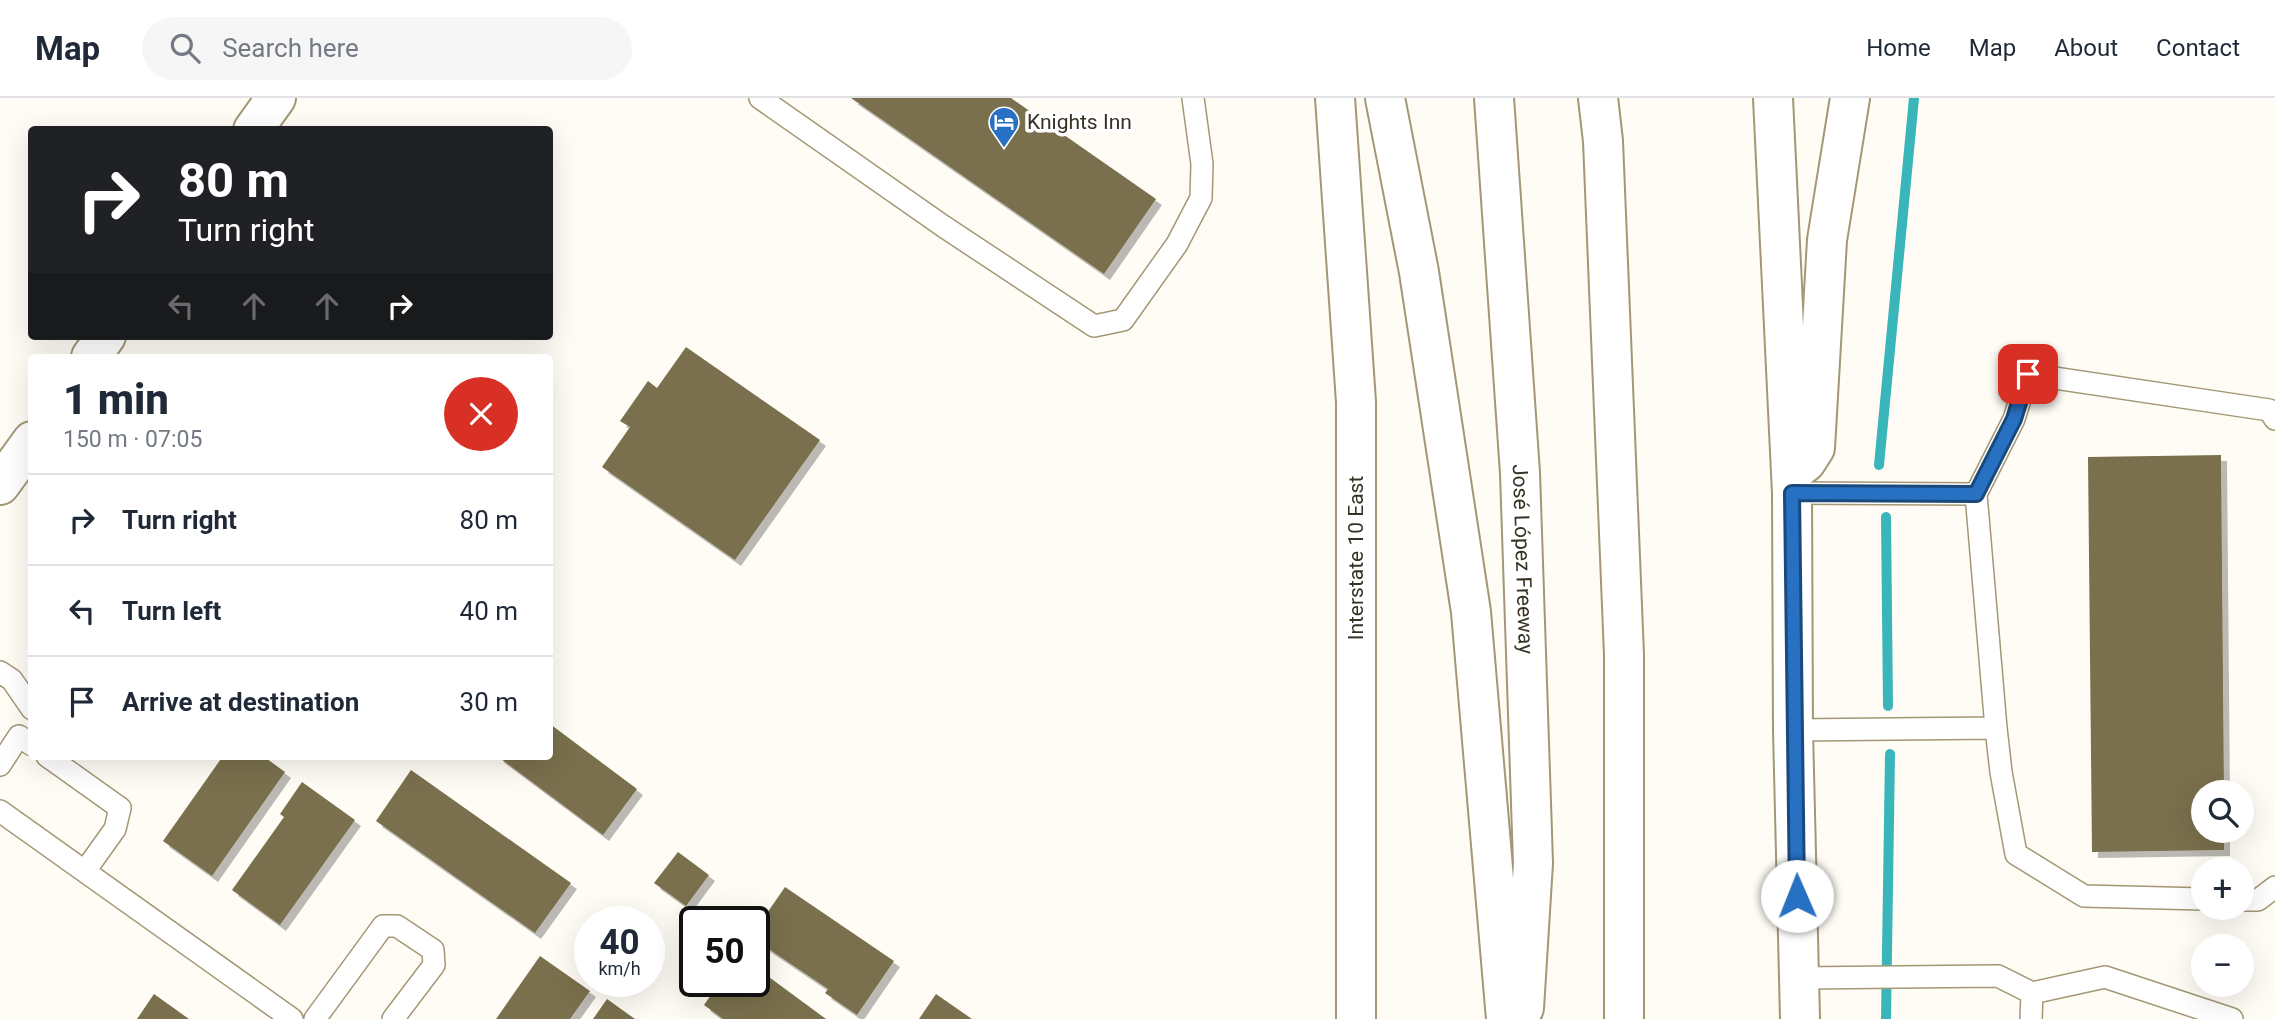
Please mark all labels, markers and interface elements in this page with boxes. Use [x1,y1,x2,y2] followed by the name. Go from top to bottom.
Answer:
[142,17,632,80] search box
[35,29,100,68] text: Map
[166,29,204,67] icon: search
[222,33,359,63] text: Search here
[1866,34,1931,62] text: Home
[1969,34,2016,62] text: Map
[2054,34,2118,62] text: About
[2156,34,2240,62] text: Contact
[987,105,1021,149] hotel icon: Knights Inn
[1027,110,1132,134] place label: Knights Inn
[178,152,289,209] text: 80 m
[63,154,154,245] icon: right
[178,211,314,249] text: Turn right
[162,287,200,325] icon: left
[235,287,273,325] icon: ahead
[308,287,346,325] icon: ahead
[381,287,419,325] icon: right
[1998,344,2058,404] pin
[2009,355,2047,393] icon: arrive
[63,375,169,424] text: 1 min
[444,377,518,451] button: close
[63,426,202,453] text: 150 m · 07:05
[1507,463,1538,655] street label: José López Freeway
[1344,476,1368,640] street label: Interstate 10 East
[63,501,101,539] icon: right
[122,505,237,535] text: Turn right
[460,505,518,535] text: 80 m
[63,592,101,630] icon: left
[122,596,221,626] text: Turn left
[460,596,518,626] text: 40 m
[63,683,101,721] icon: arrive
[122,687,359,717] text: Arrive at destination
[460,687,518,717] text: 30 m
[2191,780,2254,997] map controls
[2191,780,2254,843] button: search
[2191,857,2254,920] button: +
[1760,859,1834,933] position arrow
[679,906,770,997] speed limit sign: 50
[599,922,640,963] text: 40
[2191,934,2254,997] button: −
[598,958,641,979] text: km/h

